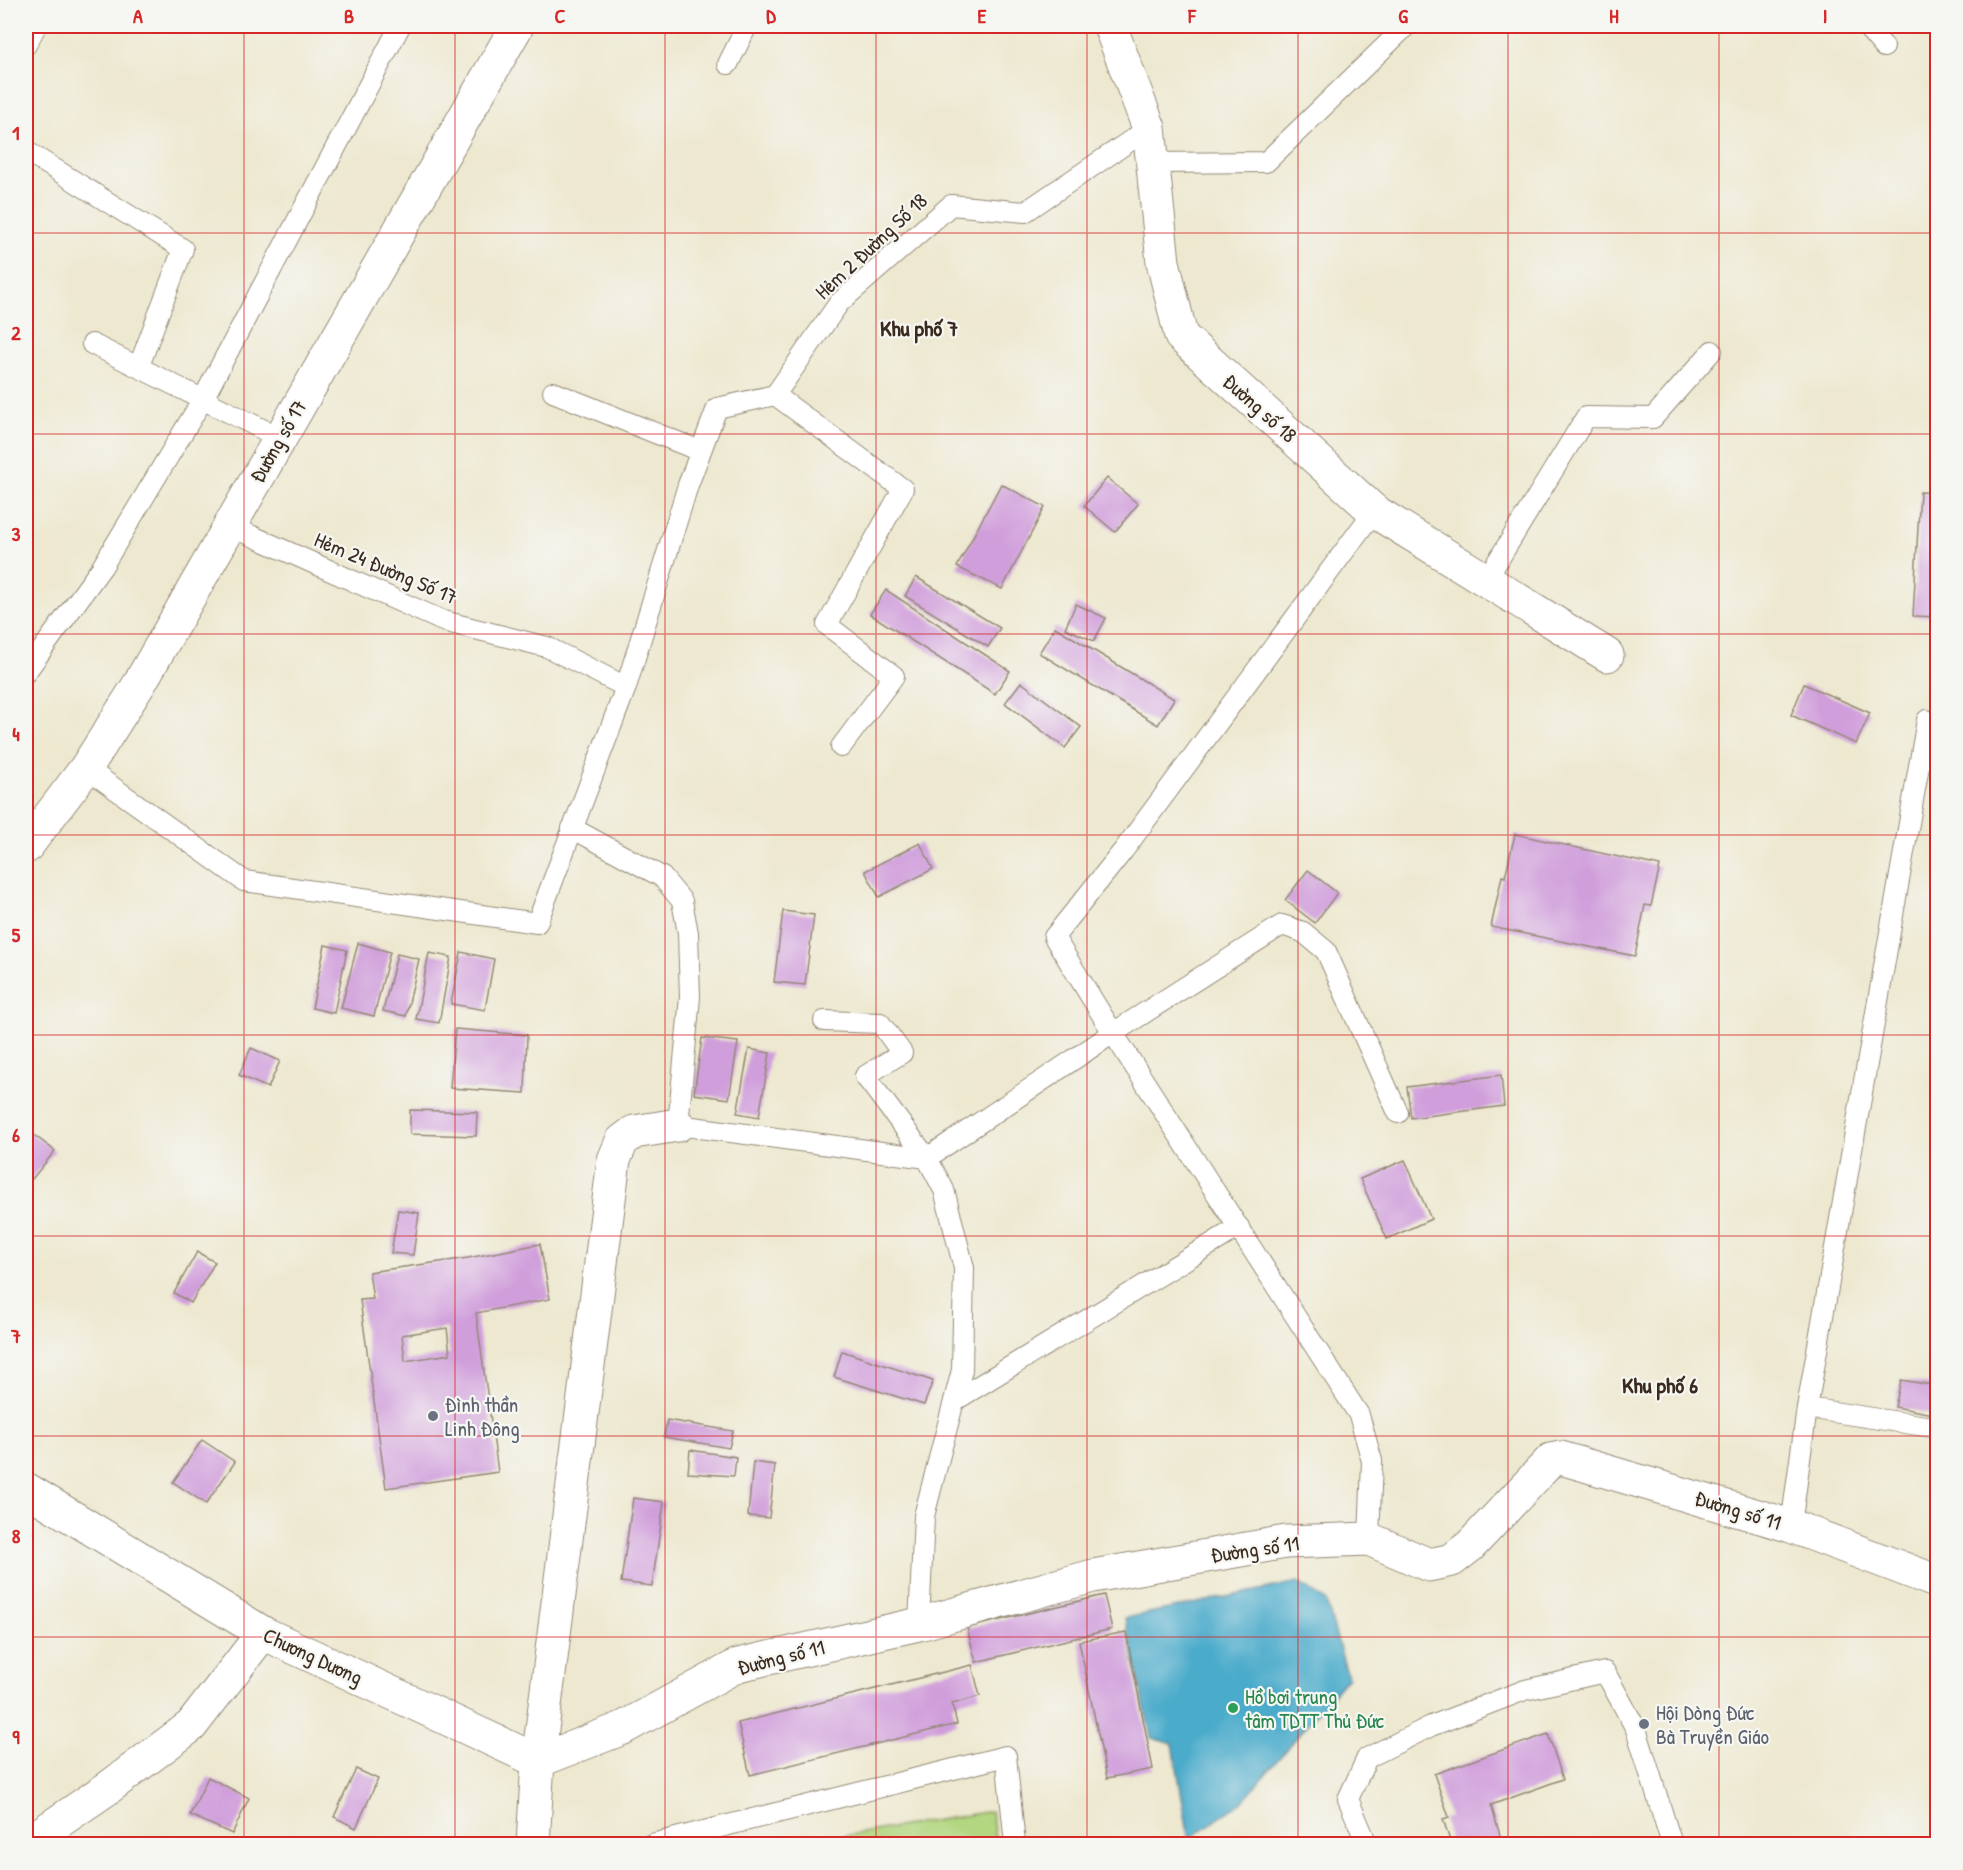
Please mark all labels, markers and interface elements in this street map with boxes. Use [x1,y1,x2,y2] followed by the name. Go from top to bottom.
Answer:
[133,2,143,29] text: A
[344,2,354,29] text: B
[555,2,566,29] text: C
[766,2,776,29] text: D
[978,2,987,29] text: E
[1187,2,1197,29] text: F
[1398,2,1408,29] text: G
[1609,2,1619,29] text: H
[1823,2,1827,29] text: I
[12,119,20,146] text: 1
[809,186,933,306] street label: Hẻm 2 Đường Số 18
[880,313,958,344] district label: Khu phố 7
[11,319,21,346] text: 2
[1217,367,1303,449] street label: Đường số 18
[243,394,313,488] street label: Đường số 17
[12,520,21,547] text: 3
[310,525,462,611] street label: Hẻm 24 Đường Số 17
[12,720,20,747] text: 4
[12,921,21,948] text: 5
[12,1121,20,1148] text: 6
[10,1322,21,1349] text: 7
[1622,1370,1698,1401] district label: Khu phố 6
[445,1390,520,1443] place label: Đình thần Linh Đông
[426,1409,440,1423] marker: Đình thần Linh Đông
[1691,1483,1785,1537] street label: Đường số 11
[12,1522,21,1549] text: 8
[1209,1528,1301,1570] street label: Đường số 11
[259,1620,367,1692] street label: Chương Dương
[734,1632,828,1682] street label: Đường số 11
[1245,1682,1385,1735] place label: Hồ bơi trung tâm TDTT Thủ Đức
[1656,1698,1769,1751] place label: Hội Dòng Đức Bà Truyền Giáo
[1226,1701,1240,1715] marker: Hồ bơi trung tâm TDTT Thủ Đức
[1637,1717,1651,1731] marker: Hội Dòng Đức Bà Truyền Giáo
[12,1723,20,1750] text: 9

